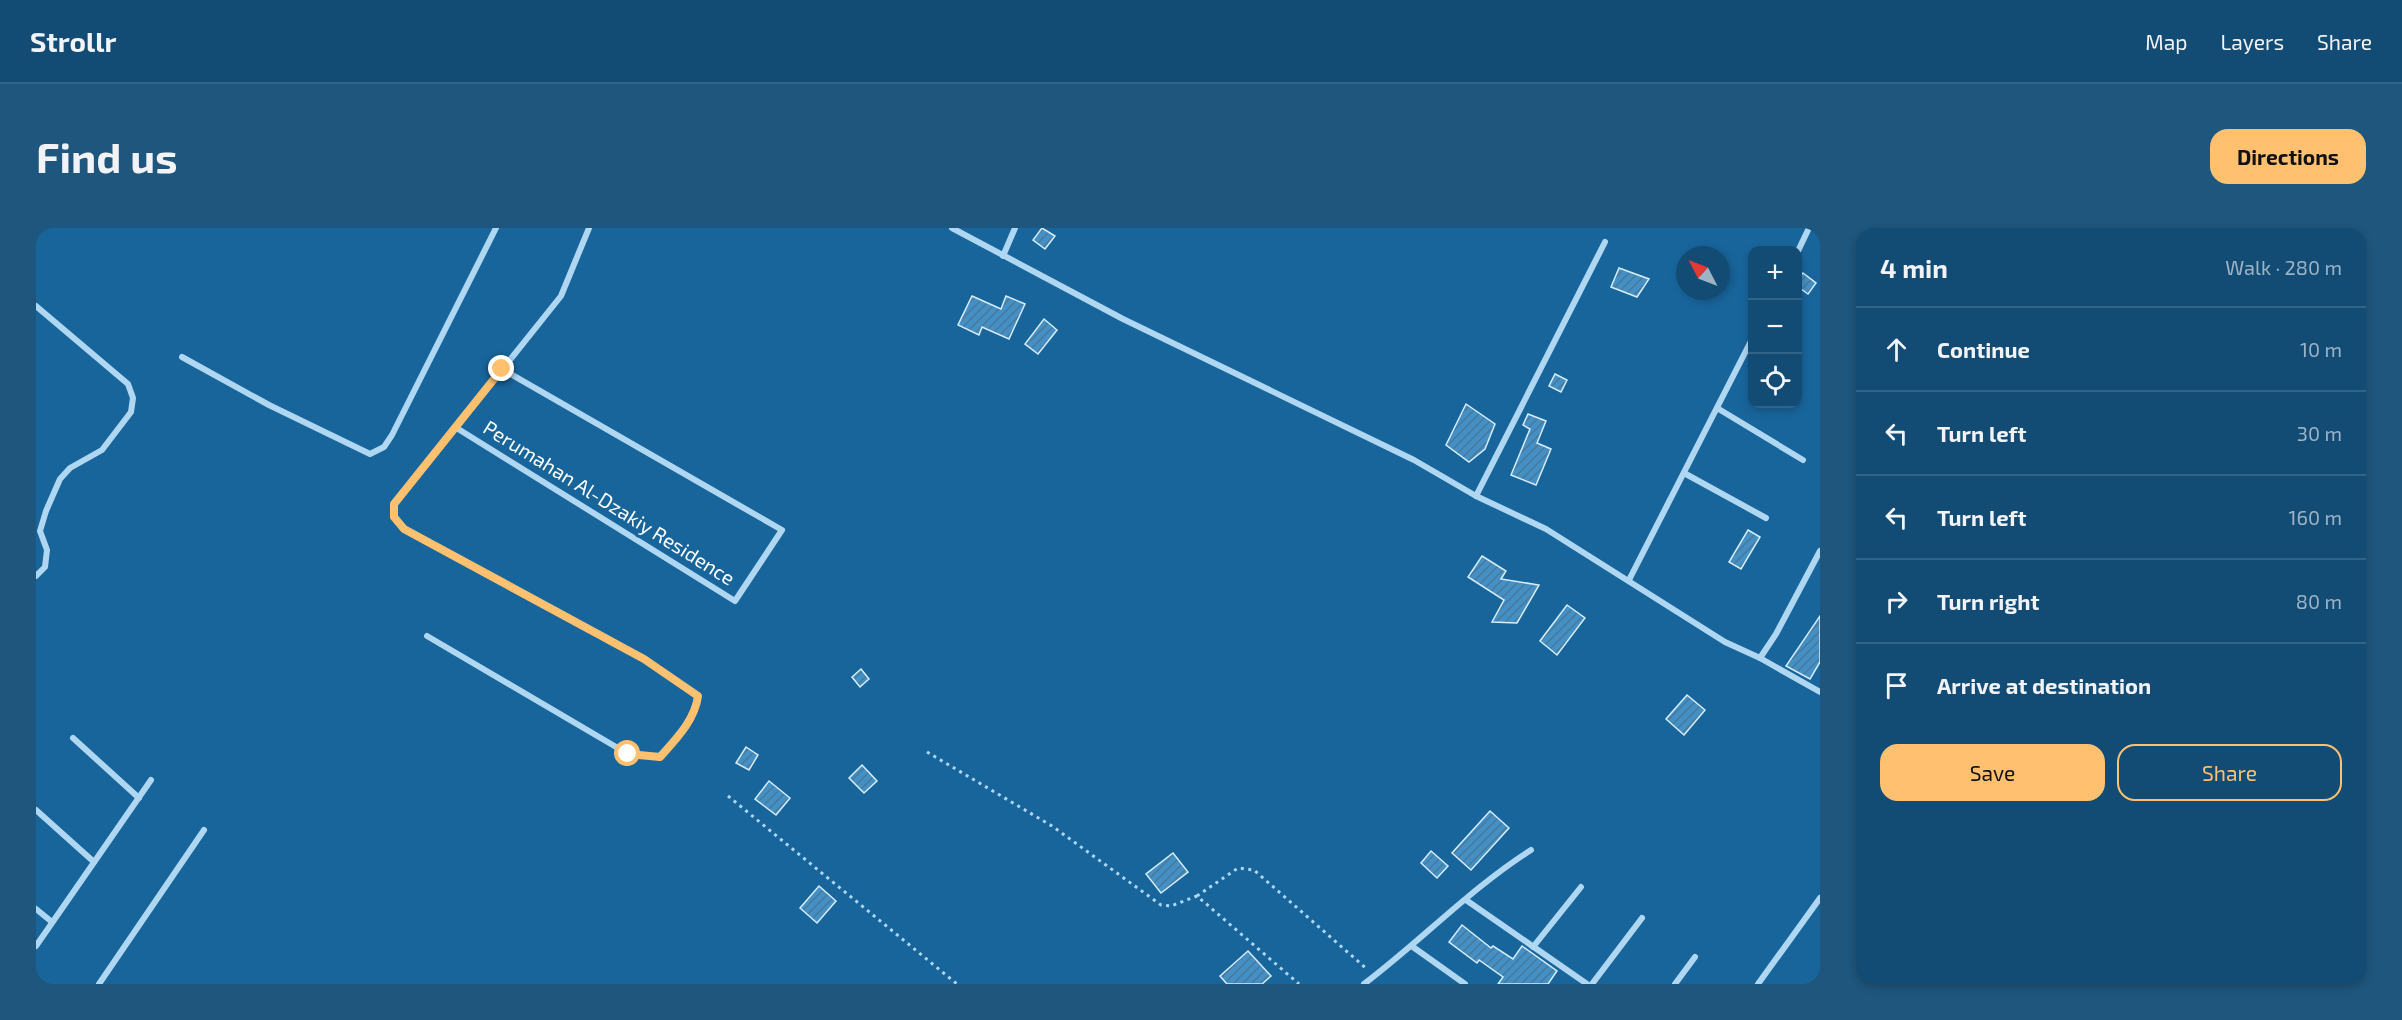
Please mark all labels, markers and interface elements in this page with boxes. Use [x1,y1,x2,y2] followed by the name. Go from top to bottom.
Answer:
[30,24,116,58] text: Strollr
[2145,29,2187,54] text: Map
[2220,29,2284,54] text: Layers
[2317,29,2372,54] text: Share
[2210,129,2366,184] button: Directions
[36,131,178,181] text: Find us
[1676,246,1730,300] north arrow
[1748,246,1802,408] map controls
[1748,246,1802,300] button: +
[1880,252,1948,283] text: 4 min
[2225,255,2342,279] text: Walk · 280 m
[1748,300,1802,354] button: −
[1880,333,1913,366] icon: ahead
[1937,336,2030,362] text: Continue
[2300,337,2342,361] text: 10 m
[1748,354,1802,408] button: locate
[488,355,514,381] route end
[479,415,740,590] street label: Perumahan Al-Dzakiy Residence
[1880,417,1913,450] icon: left
[1937,420,2026,446] text: Turn left
[2297,421,2342,445] text: 30 m
[1880,501,1913,534] icon: left
[1937,504,2026,530] text: Turn left
[2289,505,2342,529] text: 160 m
[1880,585,1913,618] icon: right
[1937,588,2039,614] text: Turn right
[2296,589,2342,613] text: 80 m
[1880,669,1913,702] icon: arrive
[1937,672,2151,698] text: Arrive at destination
[614,740,640,766] route start
[1880,744,2105,801] button: Save
[2117,744,2342,801] button: Share

